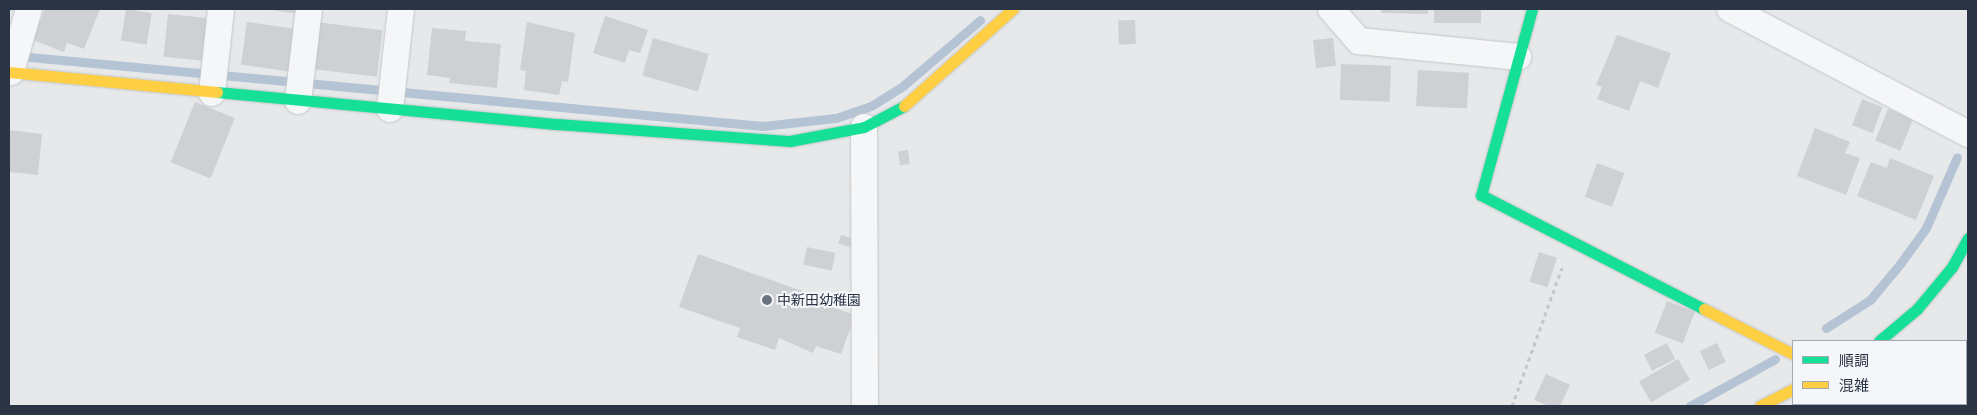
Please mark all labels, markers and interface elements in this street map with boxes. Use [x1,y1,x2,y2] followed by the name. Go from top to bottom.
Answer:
[777,292,861,308] place label: 中新田幼稚園
[761,294,773,306] marker: 中新田幼稚園
[1792,340,1967,405] legend
[1839,352,1869,370] text: 順調
[1839,377,1869,395] text: 混雑

